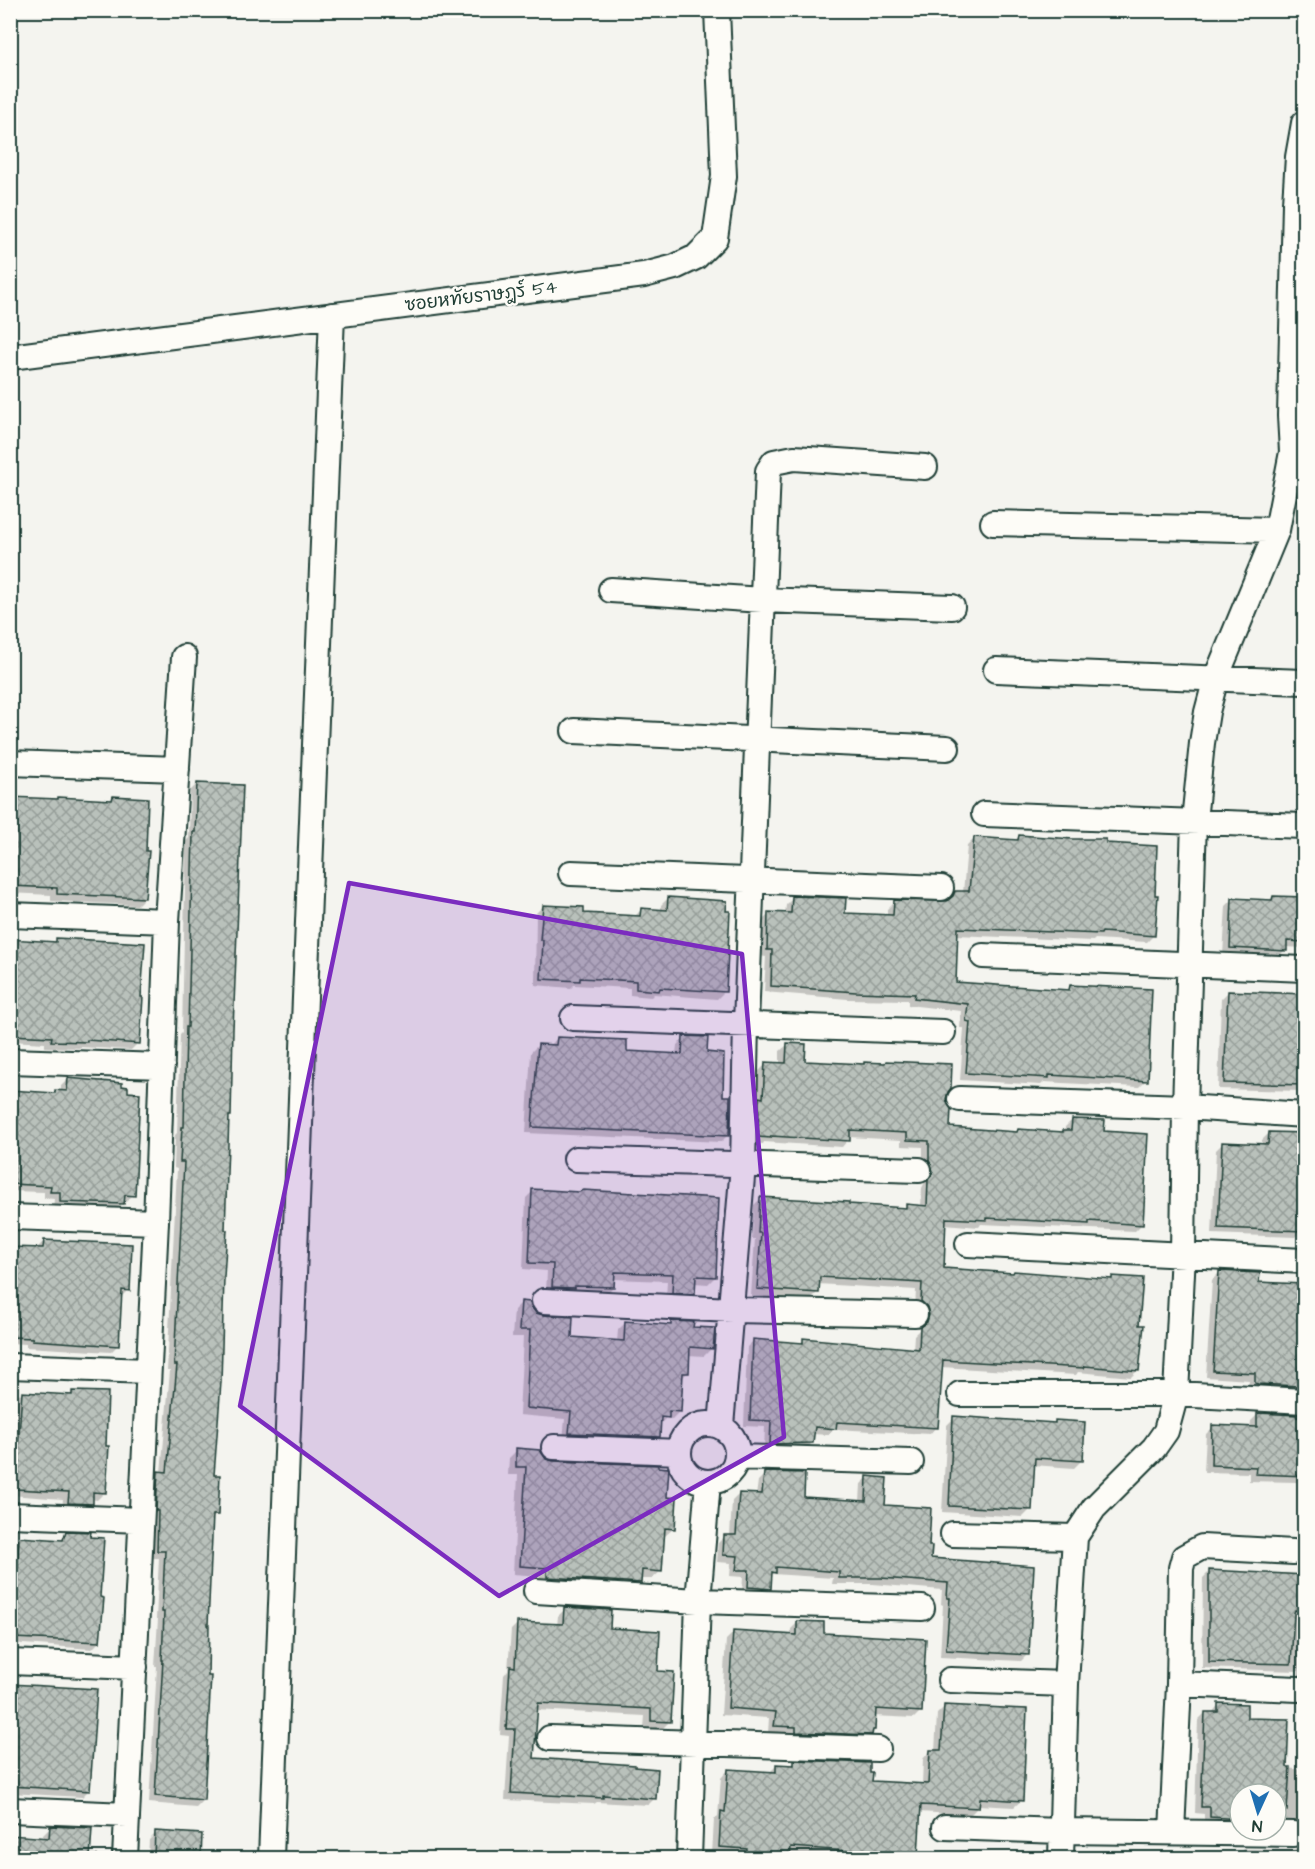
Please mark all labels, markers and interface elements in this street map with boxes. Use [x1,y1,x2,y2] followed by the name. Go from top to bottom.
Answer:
[403,273,559,318] street label: ซอยหทัยราษฎร์ 54
[1228,1782,1288,1842] north arrow
[1251,1815,1263,1837] text: N

